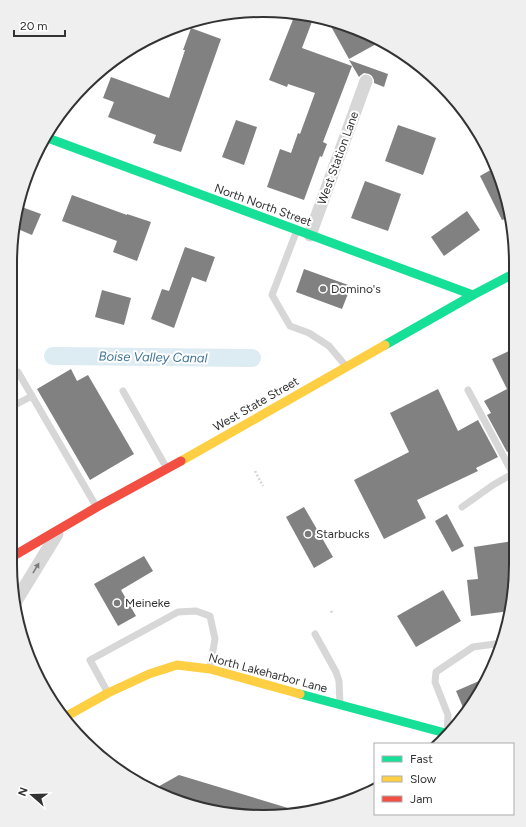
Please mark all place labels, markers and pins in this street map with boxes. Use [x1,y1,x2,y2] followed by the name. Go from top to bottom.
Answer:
[331,282,381,296] place label: Domino's
[318,284,328,294] marker: Domino's
[316,527,370,541] place label: Starbucks
[303,529,313,539] marker: Starbucks
[125,596,170,610] place label: Meineke
[112,598,122,608] marker: Meineke

